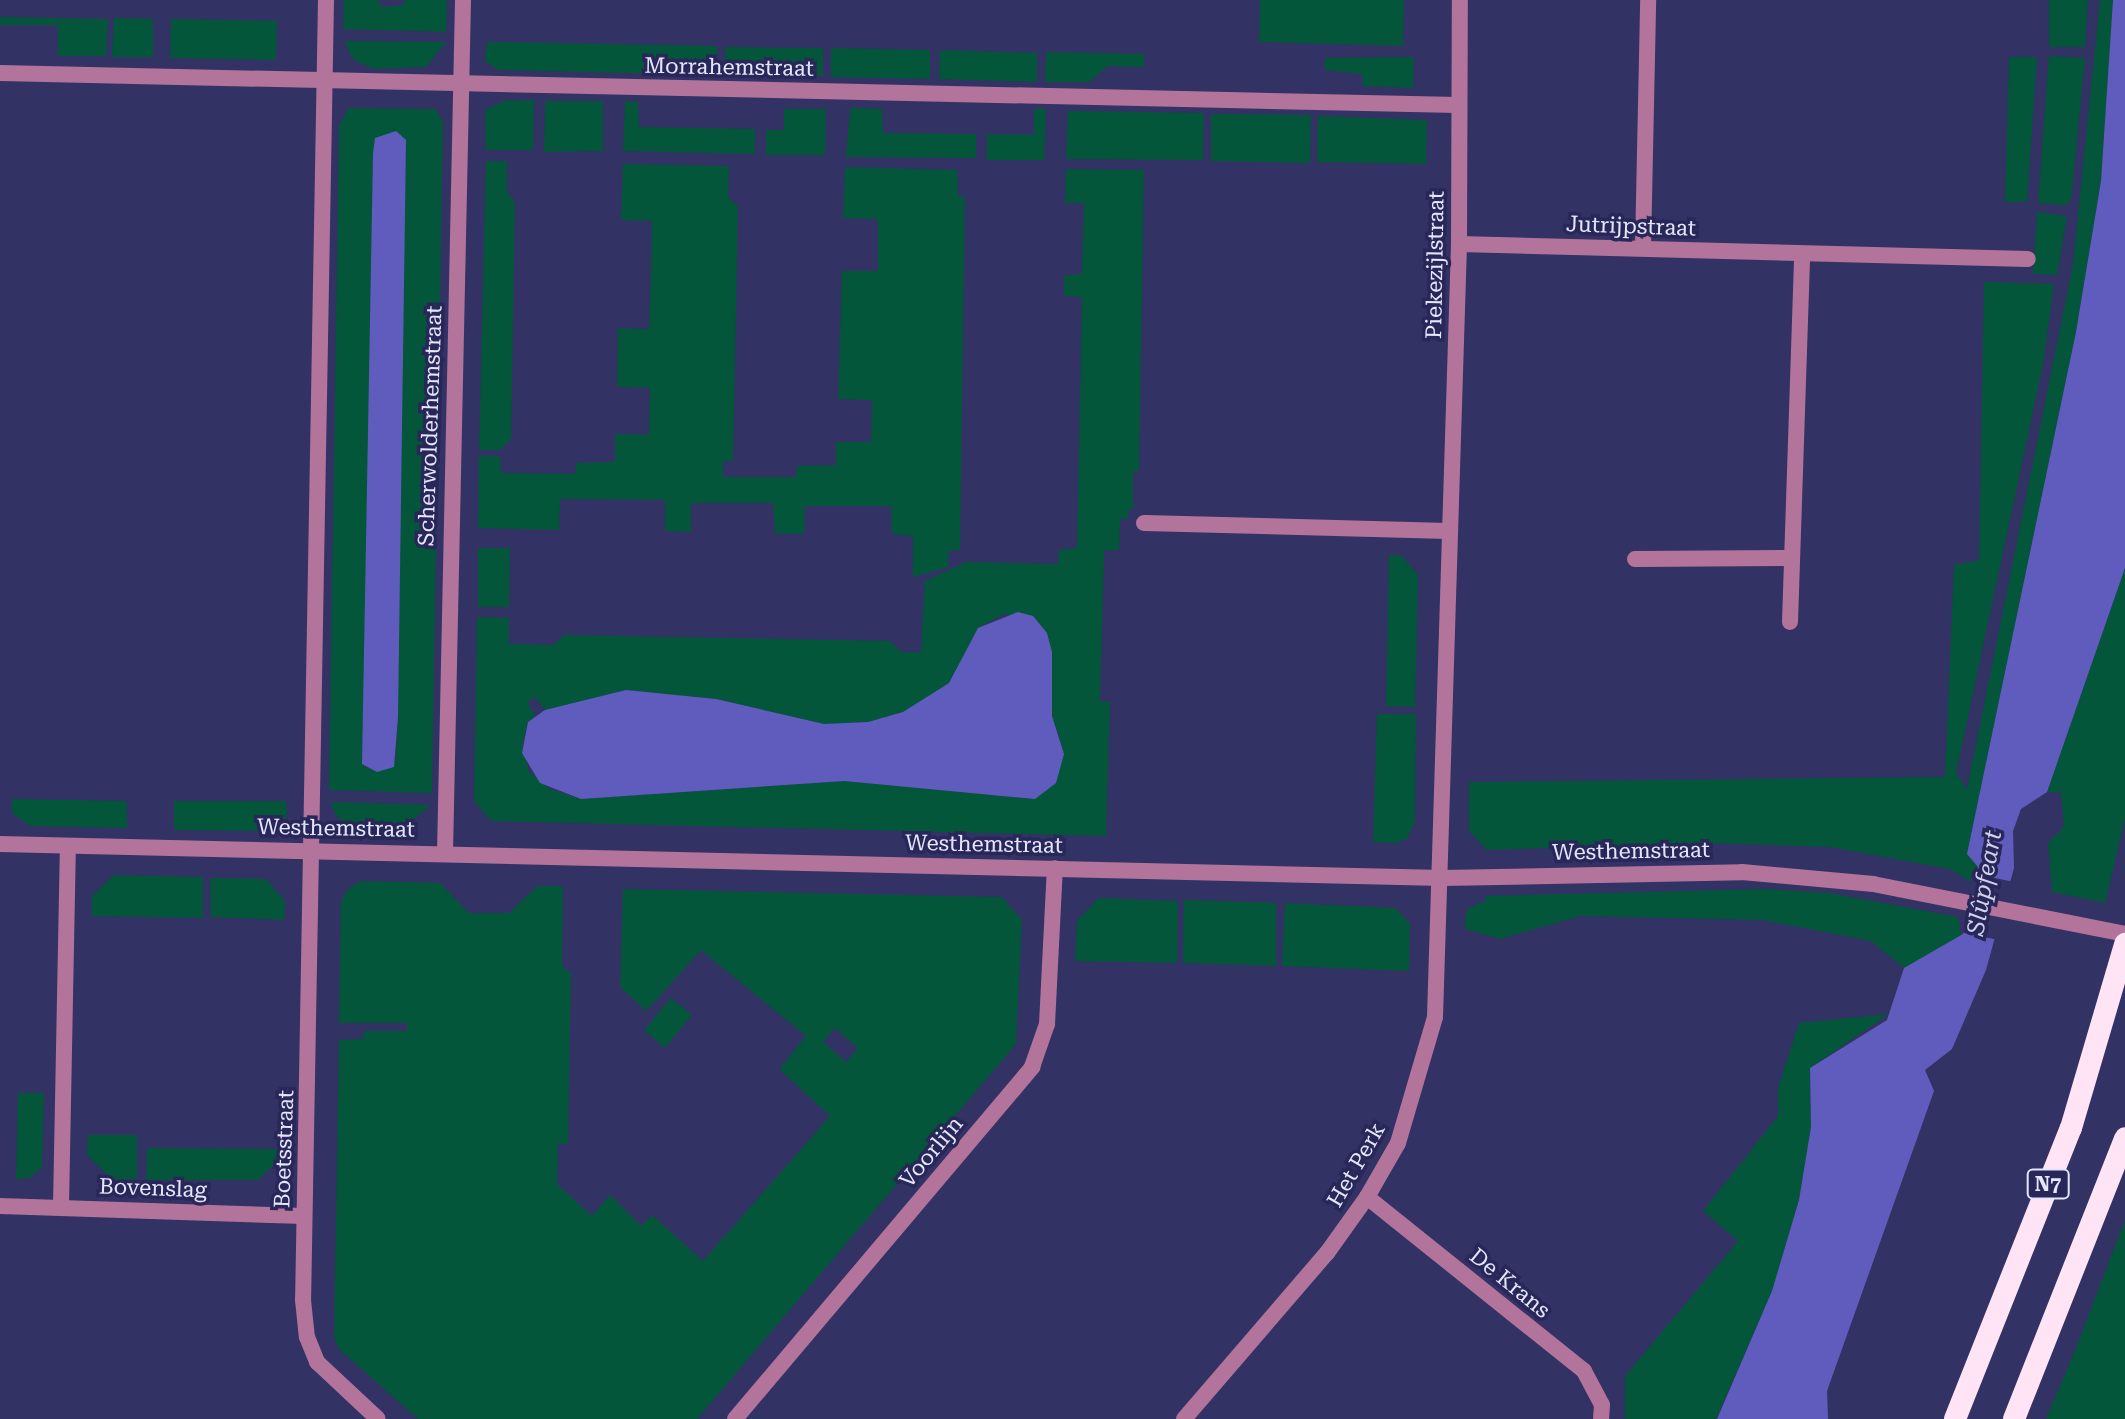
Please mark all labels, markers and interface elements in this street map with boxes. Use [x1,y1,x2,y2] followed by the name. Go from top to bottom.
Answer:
[644,52,814,82] street label: Morrahemstraat
[1421,191,1449,339] street label: Piekezijlstraat
[1566,211,1696,241] street label: Jutrijpstraat
[413,305,447,547] street label: Scherwolderhemstraat
[257,813,415,843] street label: Westhemstraat
[1962,828,2008,938] water label: Slûpfeart
[905,829,1063,859] street label: Westhemstraat
[1552,836,1710,866] street label: Westhemstraat
[269,1090,299,1208] street label: Boetsstraat
[894,1111,968,1193] street label: Voorlijn
[1321,1118,1391,1212] street label: Het Perk
[2026,1168,2070,1200] road number: N7
[99,1173,207,1203] street label: Bovenslag
[1464,1242,1556,1324] street label: De Krans

